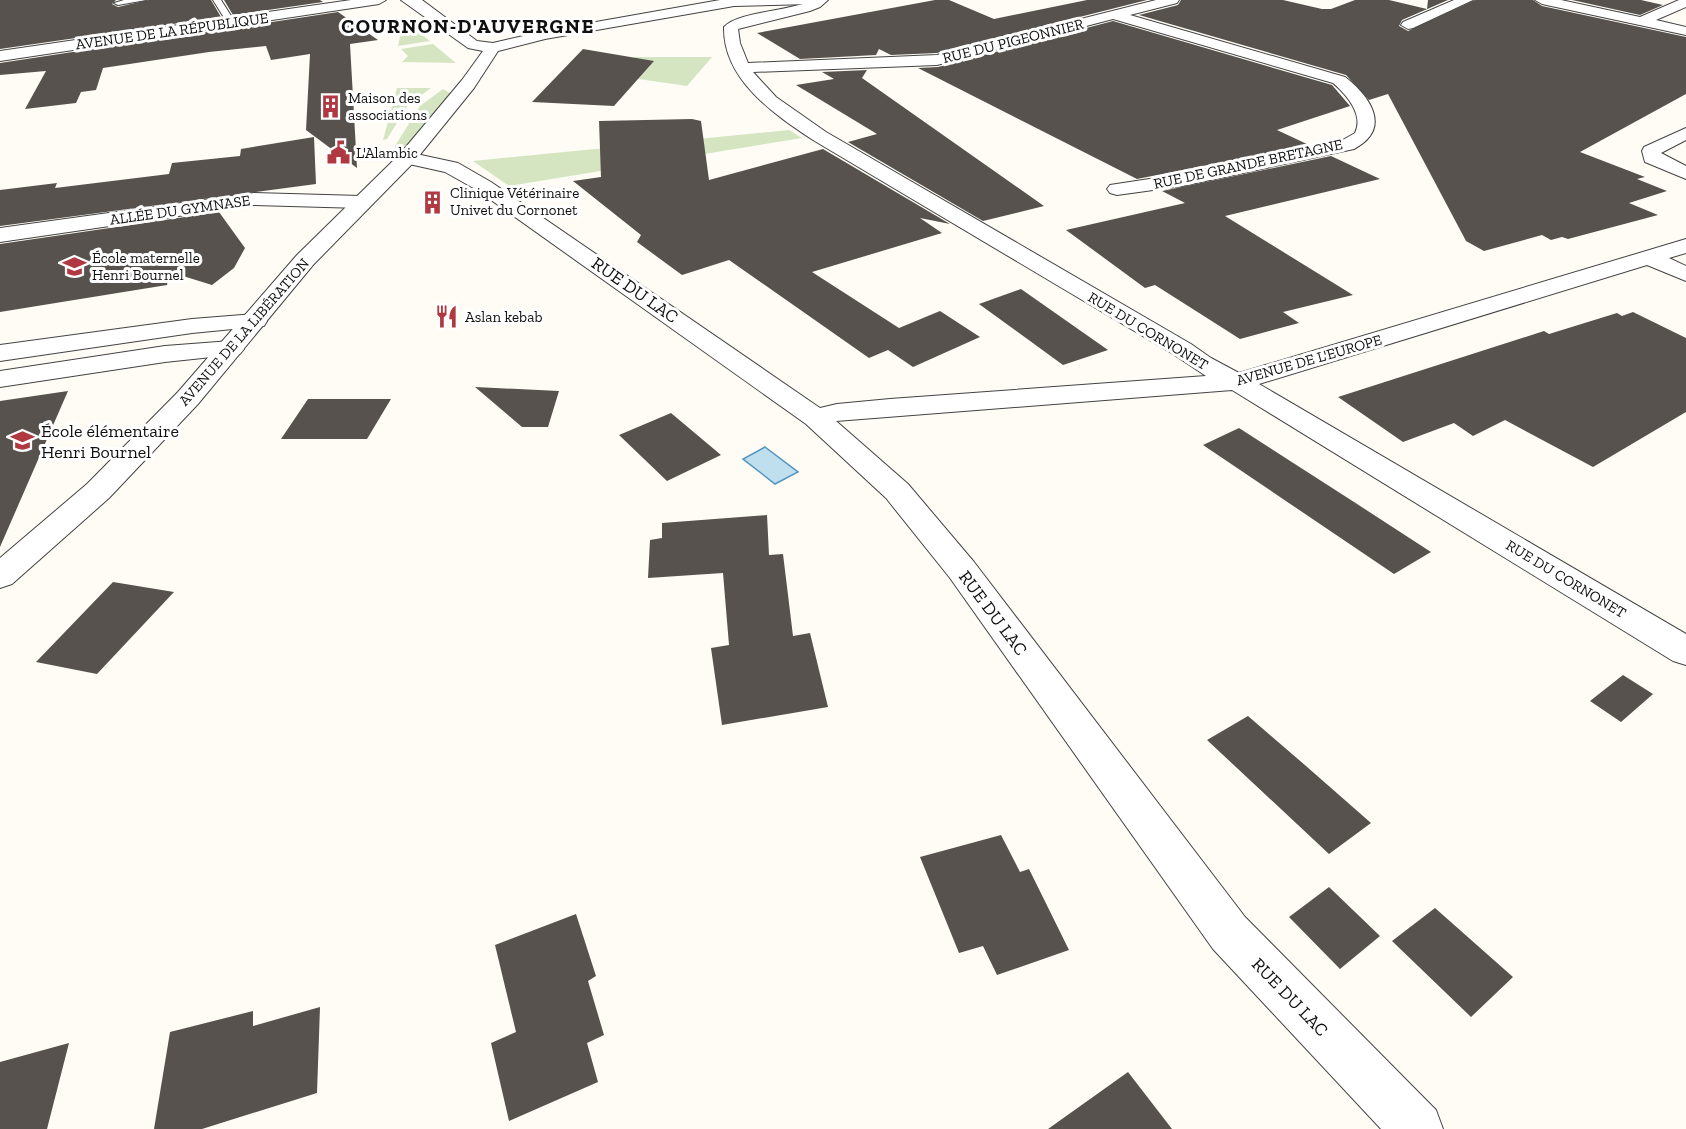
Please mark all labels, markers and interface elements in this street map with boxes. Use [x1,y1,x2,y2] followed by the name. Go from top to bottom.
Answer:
[74,9,270,53] street label: AVENUE DE LA RÉPUBLIQUE
[341,14,595,38] district label: COURNON-D'AUVERGNE
[941,15,1086,67] street label: RUE DU PIGEONNIER
[348,89,427,124] place label: Maison des associations
[317,94,343,120] building icon: Maison des associations
[1152,135,1344,193] street label: RUE DE GRANDE BRETAGNE
[325,140,351,166] public building icon: L'Alambic
[356,144,418,162] place label: L'Alambic
[450,184,579,219] place label: Clinique Vétérinaire Univet du Cornonet
[419,189,445,215] building icon: Clinique Vétérinaire Univet du Cornonet
[109,191,252,229] street label: ALLÉE DU GYMNASE
[92,249,200,284] place label: École maternelle Henri Bournel
[587,252,683,328] street label: RUE DU LAC
[61,254,87,280] school or university icon: École maternelle Henri Bournel
[175,255,313,409] street label: AVENUE DE LA LIBÉRATION
[1085,288,1211,374] street label: RUE DU CORNONET
[434,304,460,330] restaurant icon: Aslan kebab
[465,308,542,326] place label: Aslan kebab
[1234,331,1384,389] street label: AVENUE DE L'EUROPE
[41,420,179,463] place label: École élémentaire Henri Bournel
[10,428,36,454] school or university icon: École élémentaire Henri Bournel
[1503,536,1629,622] street label: RUE DU CORNONET
[954,566,1032,660] street label: RUE DU LAC
[1247,953,1333,1041] street label: RUE DU LAC

